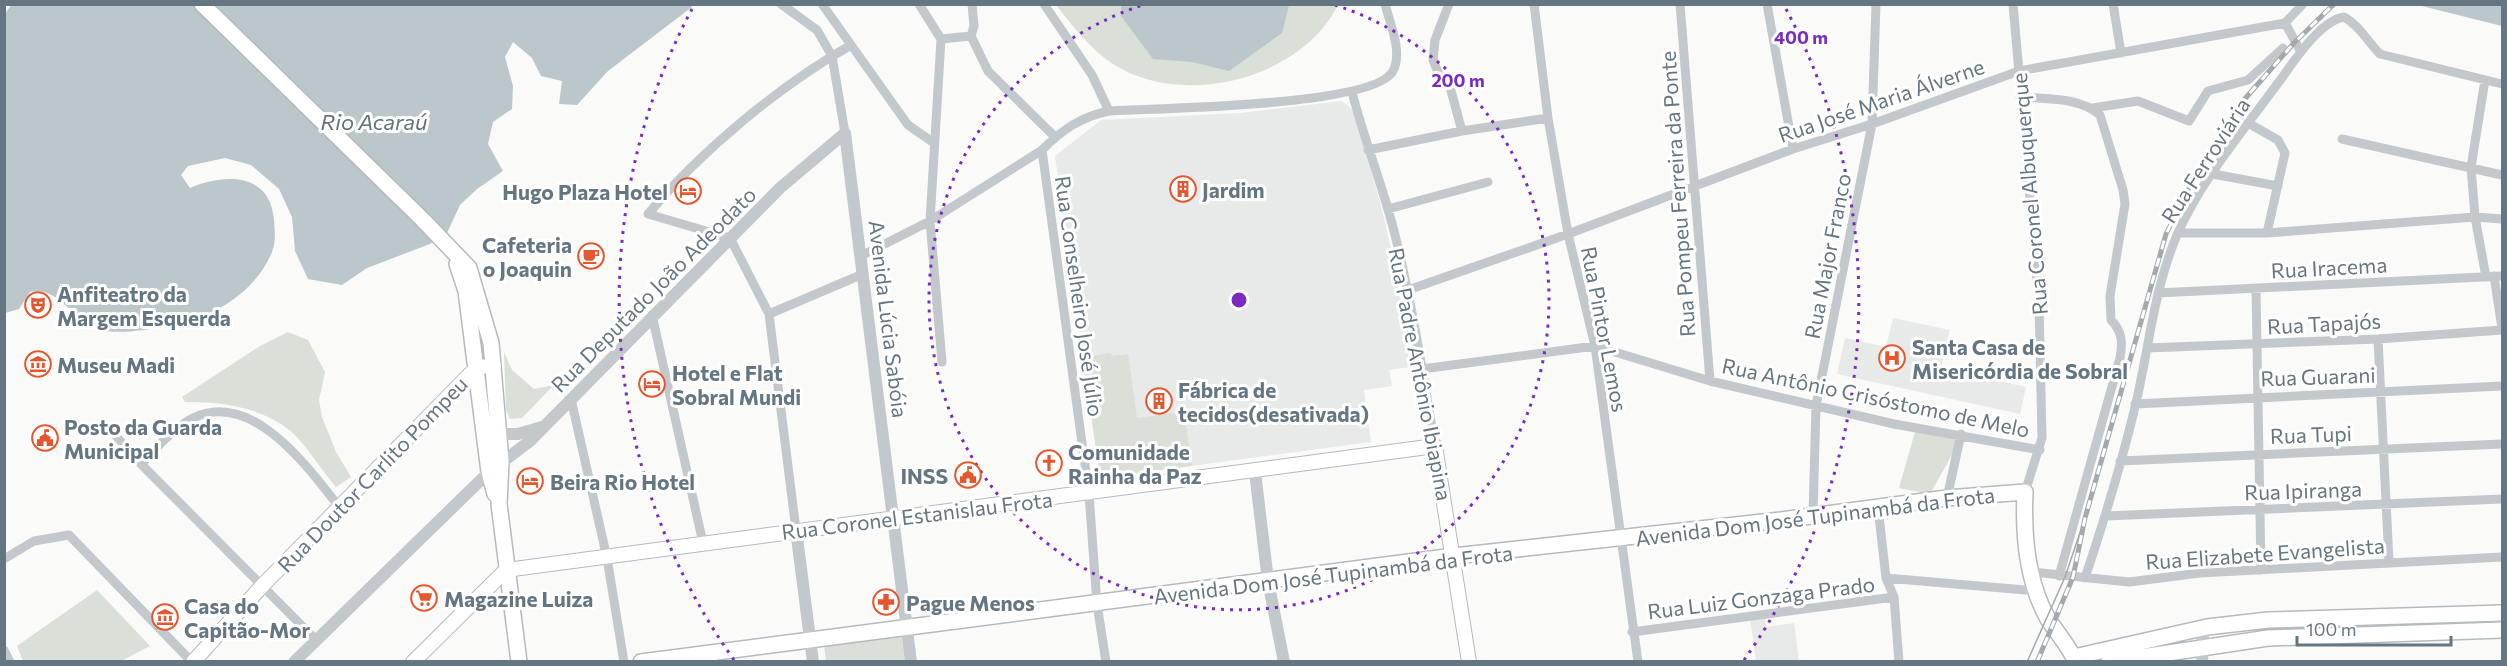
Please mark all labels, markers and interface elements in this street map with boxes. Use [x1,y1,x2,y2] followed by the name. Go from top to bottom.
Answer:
[1774,26,1828,48] text: 400 m
[1655,50,1699,338] street label: Rua Pompeu Ferreira da Ponte
[1775,53,1987,147] street label: Rua José Maria Álverne
[1431,69,1485,91] text: 200 m
[2006,72,2052,316] street label: Rua Coronel Albuquerque
[2155,93,2255,227] street label: Rua Ferroviária
[321,108,427,135] water label: Rio Acaraú
[1799,171,1855,341] street label: Rua Major Franco
[1051,174,1109,418] street label: Rua Conselheiro José Júlio
[1168,174,1198,204] building icon: Jardim
[673,176,703,206] hotel icon: Hugo Plaza Hotel
[1202,177,1265,202] place label: Jardim
[502,179,668,204] place label: Hugo Plaza Hotel
[545,181,761,397] street label: Rua Deputado João Adeodato
[864,219,914,419] street label: Avenida Lúcia Sabóia
[482,232,572,281] place label: Cafeteria o Joaquin
[576,241,606,271] cafe icon: Cafeteria o Joaquin
[1577,244,1633,414] street label: Rua Pintor Lemos
[1384,245,1458,503] street label: Rua Padre Antônio Ibiapina
[2270,251,2388,283] street label: Rua Iracema
[57,281,231,330] place label: Anfiteatro da Margem Esquerda
[23,290,53,320] theatre icon: Anfiteatro da Margem Esquerda
[1229,290,1249,310] centre of rings
[2266,308,2382,338] street label: Rua Tapajós
[1912,334,2128,383] place label: Santa Casa de Misericórdia de Sobral
[1877,343,1907,373] hospital icon: Santa Casa de Misericórdia de Sobral
[23,349,53,379] museum icon: Museu Madi
[57,352,175,377] place label: Museu Madi
[1720,352,2032,442] street label: Rua Antônio Crisóstomo de Melo
[672,360,801,409] place label: Hotel e Flat Sobral Mundi
[2260,361,2376,391] street label: Rua Guarani
[637,369,667,399] hotel icon: Hotel e Flat Sobral Mundi
[272,371,472,577] street label: Rua Doutor Carlito Pompeu
[1178,377,1369,426] place label: Fábrica de tecidos(desativada)
[1144,386,1174,416] building icon: Fábrica de tecidos(desativada)
[64,414,222,463] place label: Posto da Guarda Municipal
[2270,420,2352,448] street label: Rua Tupi
[30,423,60,453] public building icon: Posto da Guarda Municipal
[1068,439,1202,488] place label: Comunidade Rainha da Paz
[1034,448,1064,478] church icon: Comunidade Rainha da Paz
[953,460,983,490] public building icon: INSS
[900,463,948,488] place label: INSS
[515,466,545,496] hotel icon: Beira Rio Hotel
[550,469,695,494] place label: Beira Rio Hotel
[2244,475,2362,505] street label: Rua Ipiranga
[1634,482,1996,550] street label: Avenida Dom José Tupinambá da Frota
[780,486,1054,544] street label: Rua Coronel Estanislau Frota
[2144,532,2386,574] street label: Rua Elizabete Evangelista
[1152,540,1514,608] street label: Avenida Dom José Tupinambá da Frota
[1646,571,1876,623] street label: Rua Luiz Gonzaga Prado
[409,583,439,613] supermarket icon: Magazine Luiza
[444,586,593,611] place label: Magazine Luiza
[871,587,901,617] pharmacy icon: Pague Menos
[906,590,1035,615] place label: Pague Menos
[184,593,311,642] place label: Casa do Capitão-Mor
[150,602,180,632] museum icon: Casa do Capitão-Mor
[2297,609,2452,647] scale bar
[2306,618,2356,640] text: 100 m

